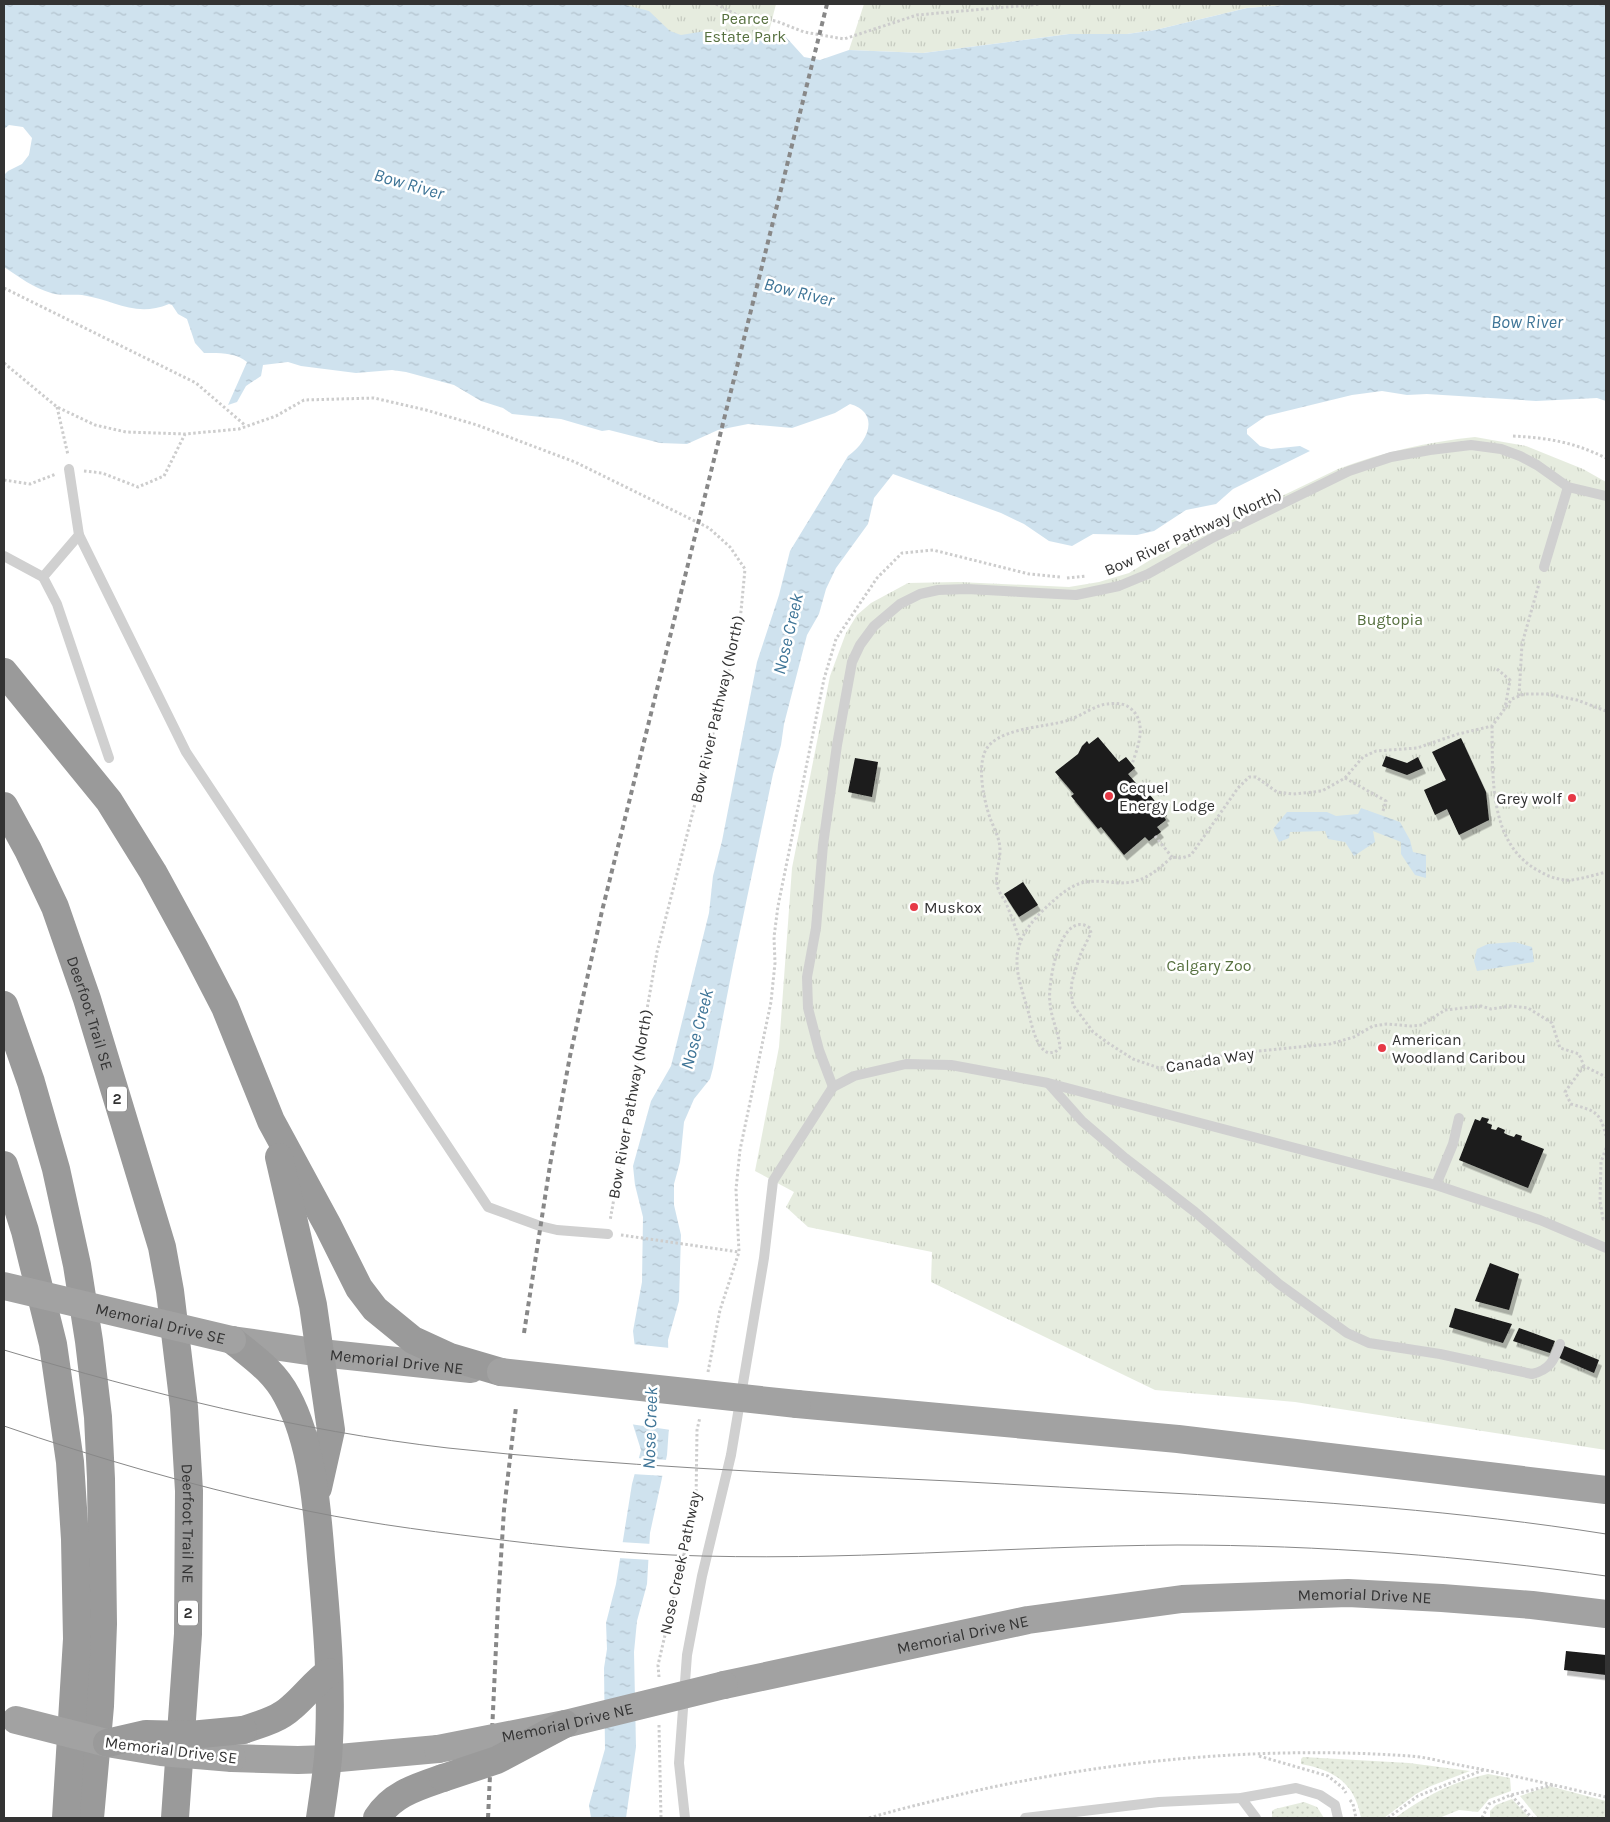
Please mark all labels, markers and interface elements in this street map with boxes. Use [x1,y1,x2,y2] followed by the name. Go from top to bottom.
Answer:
[704,9,786,46] park label: Pearce Estate Park
[371,164,447,205] water label: Bow River
[761,273,837,312] water label: Bow River
[1491,311,1564,333] water label: Bow River
[1101,484,1285,580] street label: Bow River Pathway (North)
[768,590,808,677] water label: Nose Creek
[1357,610,1423,629] park label: Bugtopia
[686,613,748,805] street label: Bow River Pathway (North)
[1119,778,1215,815] place label: Cequel Energy Lodge
[1496,789,1563,808] place label: Grey wolf
[1103,790,1115,802] marker: Cequel Energy Lodge
[1566,792,1578,804] marker: Grey wolf
[924,898,982,917] place label: Muskox
[908,901,920,913] marker: Muskox
[63,953,117,1072] street label: Deerfoot Trail SE
[1167,956,1251,975] park label: Calgary Zoo
[676,985,719,1072] water label: Nose Creek
[604,1008,656,1200] street label: Bow River Pathway (North)
[1392,1030,1526,1067] place label: American Woodland Caribou
[1376,1042,1388,1054] marker: American Woodland Caribou
[1164,1044,1256,1076] street label: Canada Way
[107,1086,127,1112] road number: 2
[94,1299,228,1348] street label: Memorial Drive SE
[329,1344,464,1378] street label: Memorial Drive NE
[638,1386,662,1470] water label: Nose Creek
[178,1463,199,1584] street label: Deerfoot Trail NE
[656,1489,705,1636] street label: Nose Creek Pathway
[1297,1583,1432,1607] street label: Memorial Drive NE
[178,1600,198,1626] road number: 2
[895,1611,1030,1657] street label: Memorial Drive NE
[500,1698,635,1746] street label: Memorial Drive NE
[104,1732,238,1768] street label: Memorial Drive SE

